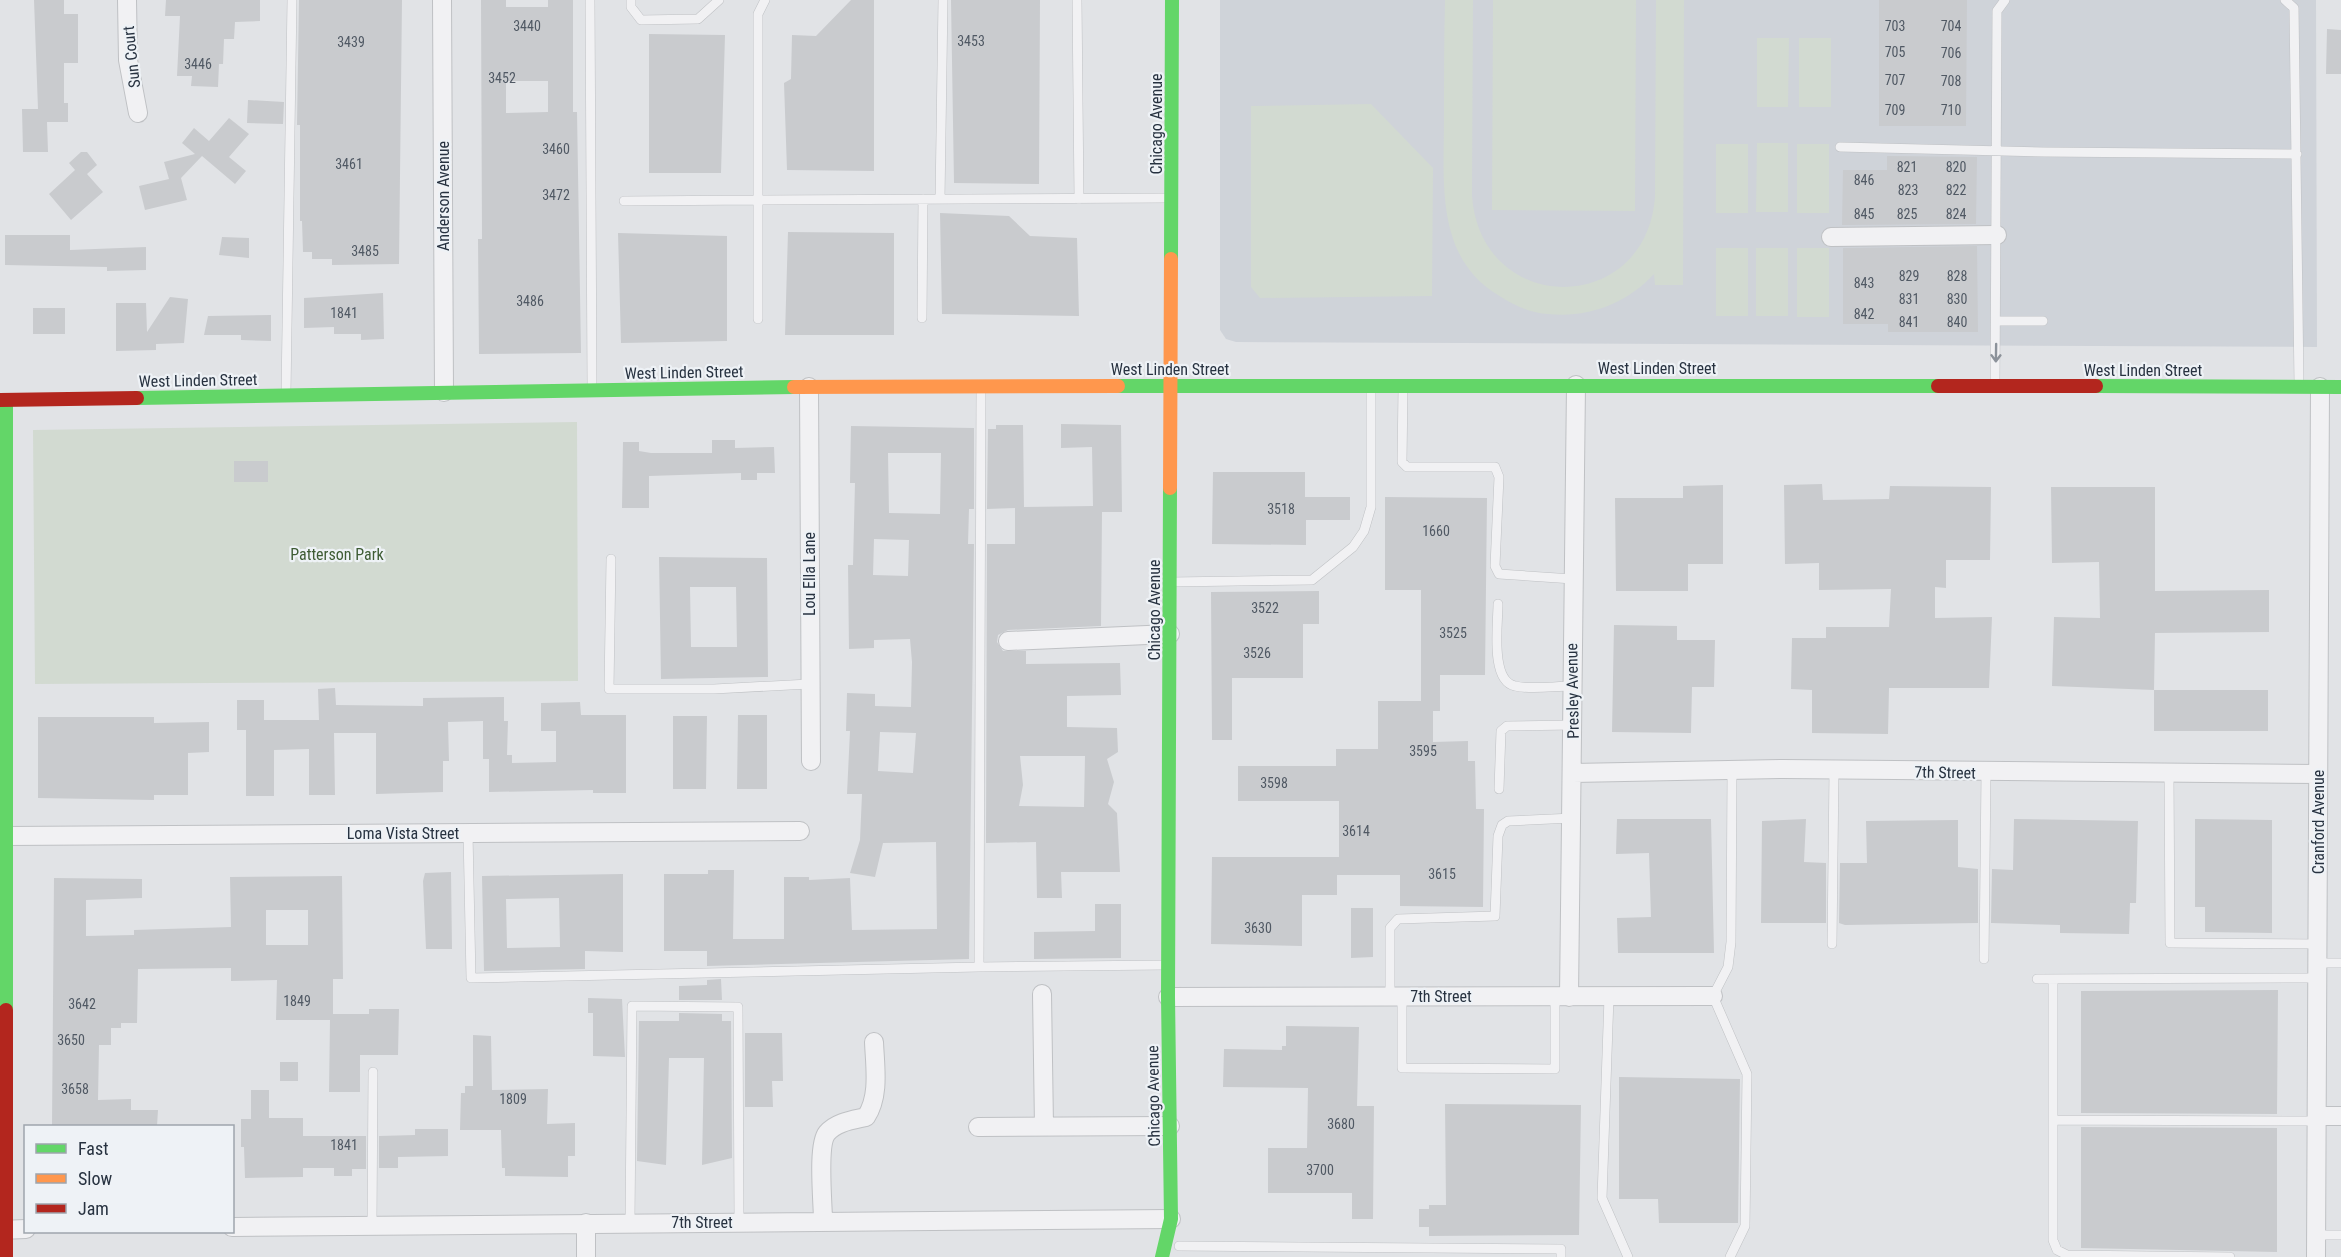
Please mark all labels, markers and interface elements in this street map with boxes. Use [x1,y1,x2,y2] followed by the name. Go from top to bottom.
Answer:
[513,18,541,34] house number: 3440
[1885,18,1905,34] house number: 703
[1941,18,1961,34] house number: 704
[119,25,144,89] street label: Sun Court
[957,33,985,49] house number: 3453
[337,34,365,50] house number: 3439
[1885,44,1905,60] house number: 705
[1941,45,1961,61] house number: 706
[184,56,212,72] house number: 3446
[488,70,516,86] house number: 3452
[1885,72,1905,88] house number: 707
[1147,73,1166,175] street label: Chicago Avenue
[1941,73,1961,89] house number: 708
[1885,102,1905,118] house number: 709
[1941,102,1961,118] house number: 710
[434,141,453,251] street label: Anderson Avenue
[542,141,570,157] house number: 3460
[335,156,363,172] house number: 3461
[1897,159,1917,175] house number: 821
[1946,159,1966,175] house number: 820
[1854,172,1874,188] house number: 846
[1898,182,1918,198] house number: 823
[1946,182,1966,198] house number: 822
[542,187,570,203] house number: 3472
[1854,206,1874,222] house number: 845
[1897,206,1917,222] house number: 825
[1946,206,1966,222] house number: 824
[351,243,379,259] house number: 3485
[1899,268,1919,284] house number: 829
[1947,268,1967,284] house number: 828
[1854,275,1874,291] house number: 843
[1899,291,1919,307] house number: 831
[1947,291,1967,307] house number: 830
[516,293,544,309] house number: 3486
[330,305,358,321] house number: 1841
[1854,306,1874,322] house number: 842
[1899,314,1919,330] house number: 841
[1947,314,1967,330] house number: 840
[1990,343,2002,363] one-way arrow
[1598,359,1717,378] street label: West Linden Street
[1111,360,1230,379] street label: West Linden Street
[2084,361,2203,380] street label: West Linden Street
[625,362,744,383] street label: West Linden Street
[139,370,258,391] street label: West Linden Street
[1267,501,1295,517] house number: 3518
[1422,523,1450,539] house number: 1660
[800,532,819,616] street label: Lou Ella Lane
[290,545,385,564] park label: Patterson Park
[1145,559,1164,661] street label: Chicago Avenue
[1251,600,1279,616] house number: 3522
[1439,625,1467,641] house number: 3525
[1562,643,1583,739] street label: Presley Avenue
[1243,645,1271,661] house number: 3526
[1409,743,1437,759] house number: 3595
[1914,762,1976,783] street label: 7th Street
[2309,770,2328,874] street label: Cranford Avenue
[1260,775,1288,791] house number: 3598
[1342,823,1370,839] house number: 3614
[347,824,460,843] street label: Loma Vista Street
[1428,866,1456,882] house number: 3615
[1244,920,1272,936] house number: 3630
[1410,987,1472,1006] street label: 7th Street
[283,993,311,1009] house number: 1849
[68,996,96,1012] house number: 3642
[57,1032,85,1048] house number: 3650
[1143,1045,1164,1147] street label: Chicago Avenue
[61,1081,89,1097] house number: 3658
[499,1091,527,1107] house number: 1809
[1327,1116,1355,1132] house number: 3680
[24,1125,234,1233] legend
[330,1137,358,1153] house number: 1841
[78,1138,109,1159] text: Fast
[1306,1162,1334,1178] house number: 3700
[78,1168,113,1189] text: Slow
[78,1198,109,1219] text: Jam
[671,1213,733,1232] street label: 7th Street

